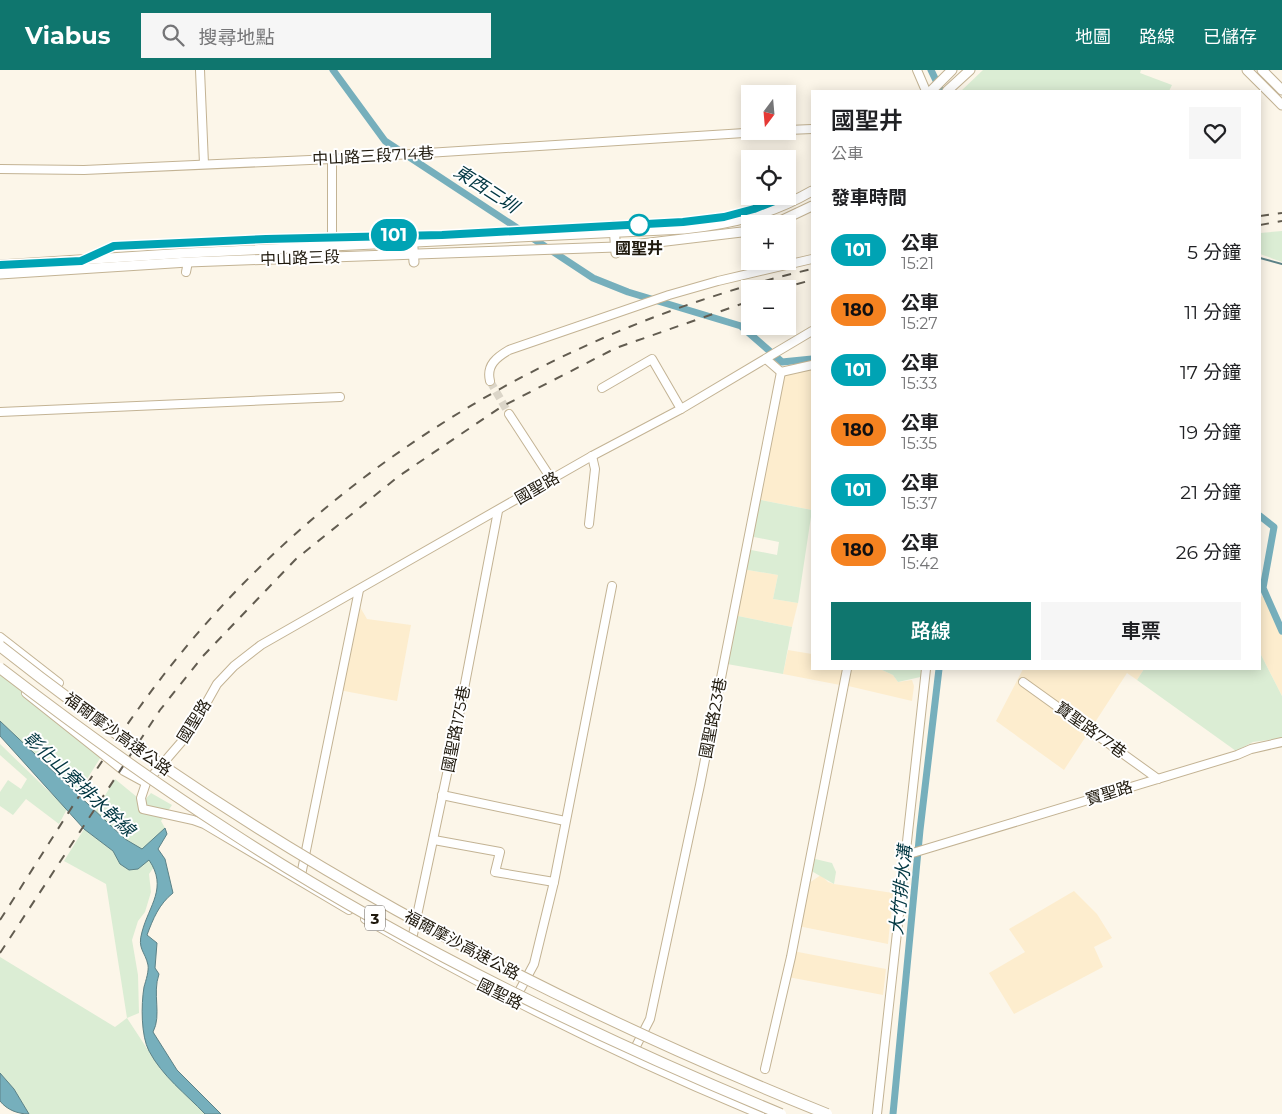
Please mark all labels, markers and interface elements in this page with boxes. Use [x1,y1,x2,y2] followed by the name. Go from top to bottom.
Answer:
[141,13,491,58] search box
[25,21,111,50] text: Viabus
[159,21,187,49] icon: search
[199,26,275,49] text: 搜尋地點
[1075,26,1111,48] text: 地圖
[1139,26,1175,48] text: 路線
[1203,26,1257,48] text: 已儲存
[741,85,796,140] north arrow
[741,85,796,335] map controls
[831,106,903,135] text: 國聖井
[1189,107,1241,159] button: heart
[312,143,434,169] street label: 中山路三段714巷
[831,144,863,163] text: 公車
[741,150,796,205] button: locate
[450,160,525,219] water label: 東西三圳
[831,186,907,209] text: 發車時間
[628,214,650,236] marker: 國聖井
[741,215,796,270] button: +
[365,219,423,251] line badge: 101
[381,224,407,246] text: 101
[901,231,939,254] text: 公車
[615,239,663,258] place label: 國聖井
[845,239,872,261] text: 101
[1187,241,1241,264] text: 5 分鐘
[260,247,340,269] street label: 中山路三段
[901,254,934,273] text: 15:21
[741,280,796,335] button: −
[901,291,939,314] text: 公車
[843,299,874,321] text: 180
[1184,301,1241,324] text: 11 分鐘
[901,314,938,333] text: 15:27
[901,351,939,374] text: 公車
[845,359,872,381] text: 101
[1180,361,1241,384] text: 17 分鐘
[901,374,937,393] text: 15:33
[901,411,939,434] text: 公車
[843,419,874,441] text: 180
[1180,421,1241,444] text: 19 分鐘
[901,434,937,453] text: 15:35
[511,468,563,508] street label: 國聖路
[901,471,939,494] text: 公車
[845,479,872,501] text: 101
[1180,481,1241,504] text: 21 分鐘
[901,494,937,513] text: 15:37
[901,531,939,554] text: 公車
[843,539,874,561] text: 180
[1176,541,1241,564] text: 26 分鐘
[901,554,939,573] text: 15:42
[831,602,1031,660] button: 路線
[1041,602,1241,660] button: 車票
[696,676,730,760] street label: 國聖路23巷
[438,684,474,774] street label: 國聖路175巷
[61,689,175,779] street label: 福爾摩沙高速公路
[173,696,215,746] street label: 國聖路
[1052,698,1130,762] street label: 寶聖路77巷
[19,727,141,843] water label: 彰化山寮排水幹線
[1083,777,1135,809] street label: 寶聖路
[885,841,917,936] water label: 大竹排水溝
[365,906,385,930] road number: 3
[401,907,523,983] street label: 福爾摩沙高速公路
[474,975,526,1013] street label: 國聖路

